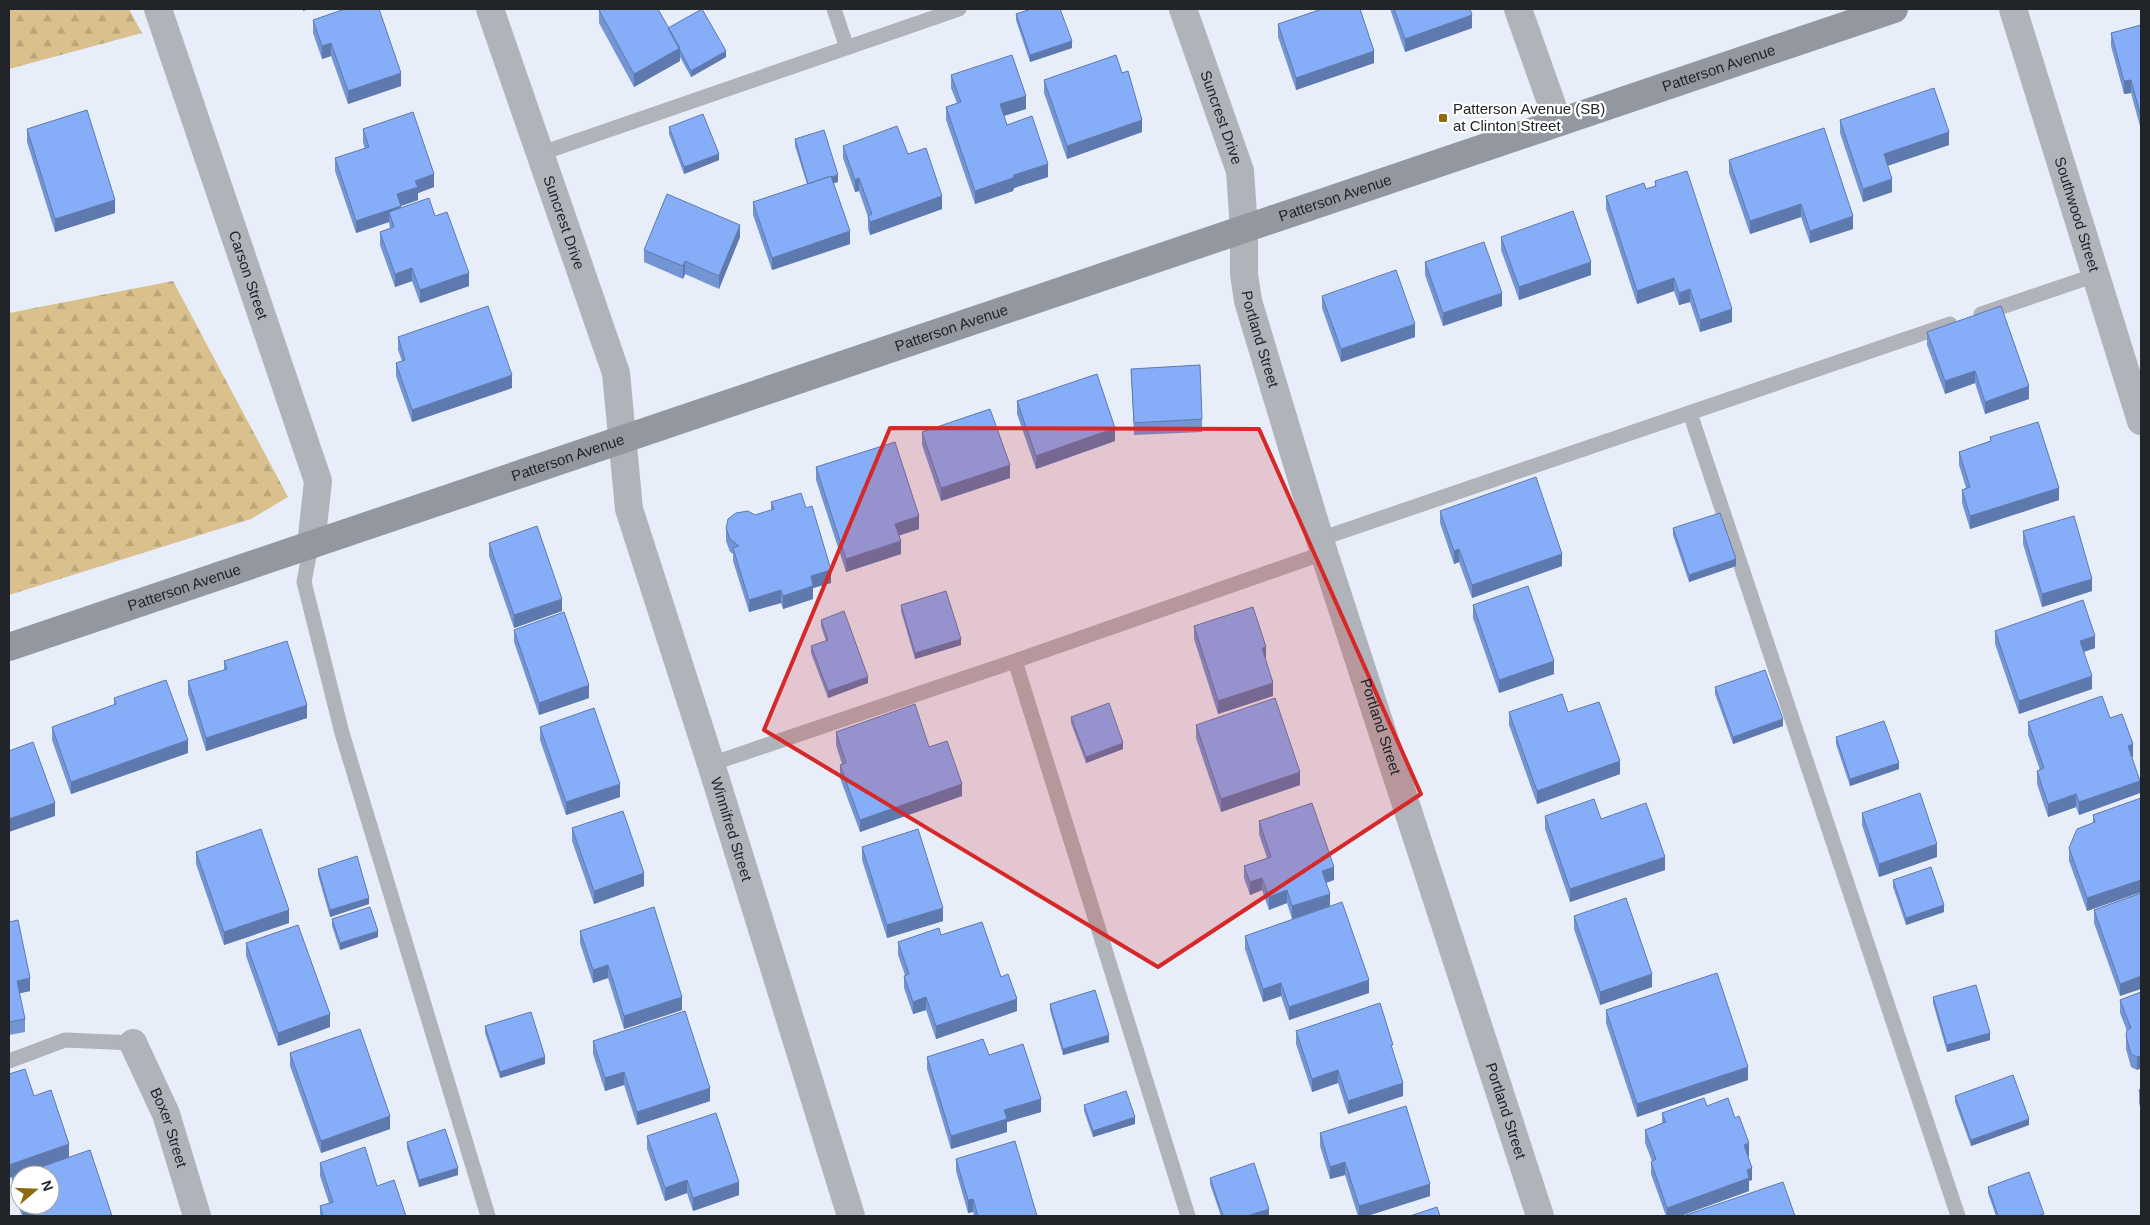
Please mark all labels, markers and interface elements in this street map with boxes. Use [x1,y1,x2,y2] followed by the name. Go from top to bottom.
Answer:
[1660,41,1777,95] street label: Patterson Avenue
[1197,68,1246,167] street label: Suncrest Drive
[1453,100,1605,134] place label: Patterson Avenue (SB) at Clinton Street
[1437,112,1449,124] marker: Patterson Avenue (SB) at Clinton Street
[2051,155,2103,274] street label: Southwood Street
[1276,171,1394,225] street label: Patterson Avenue
[540,173,589,272] street label: Suncrest Drive
[226,228,272,322] street label: Carson Street
[1239,290,1283,390] street label: Portland Street
[893,301,1010,355] street label: Patterson Avenue
[509,430,626,484] street label: Patterson Avenue
[125,560,243,614] street label: Patterson Avenue
[1357,676,1405,778] street label: Portland Street
[708,775,756,884] street label: Winnifred Street
[1483,1060,1530,1162] street label: Portland Street
[147,1085,191,1170] street label: Boxer Street
[10,1165,60,1215] north arrow
[38,1178,57,1193] text: N

